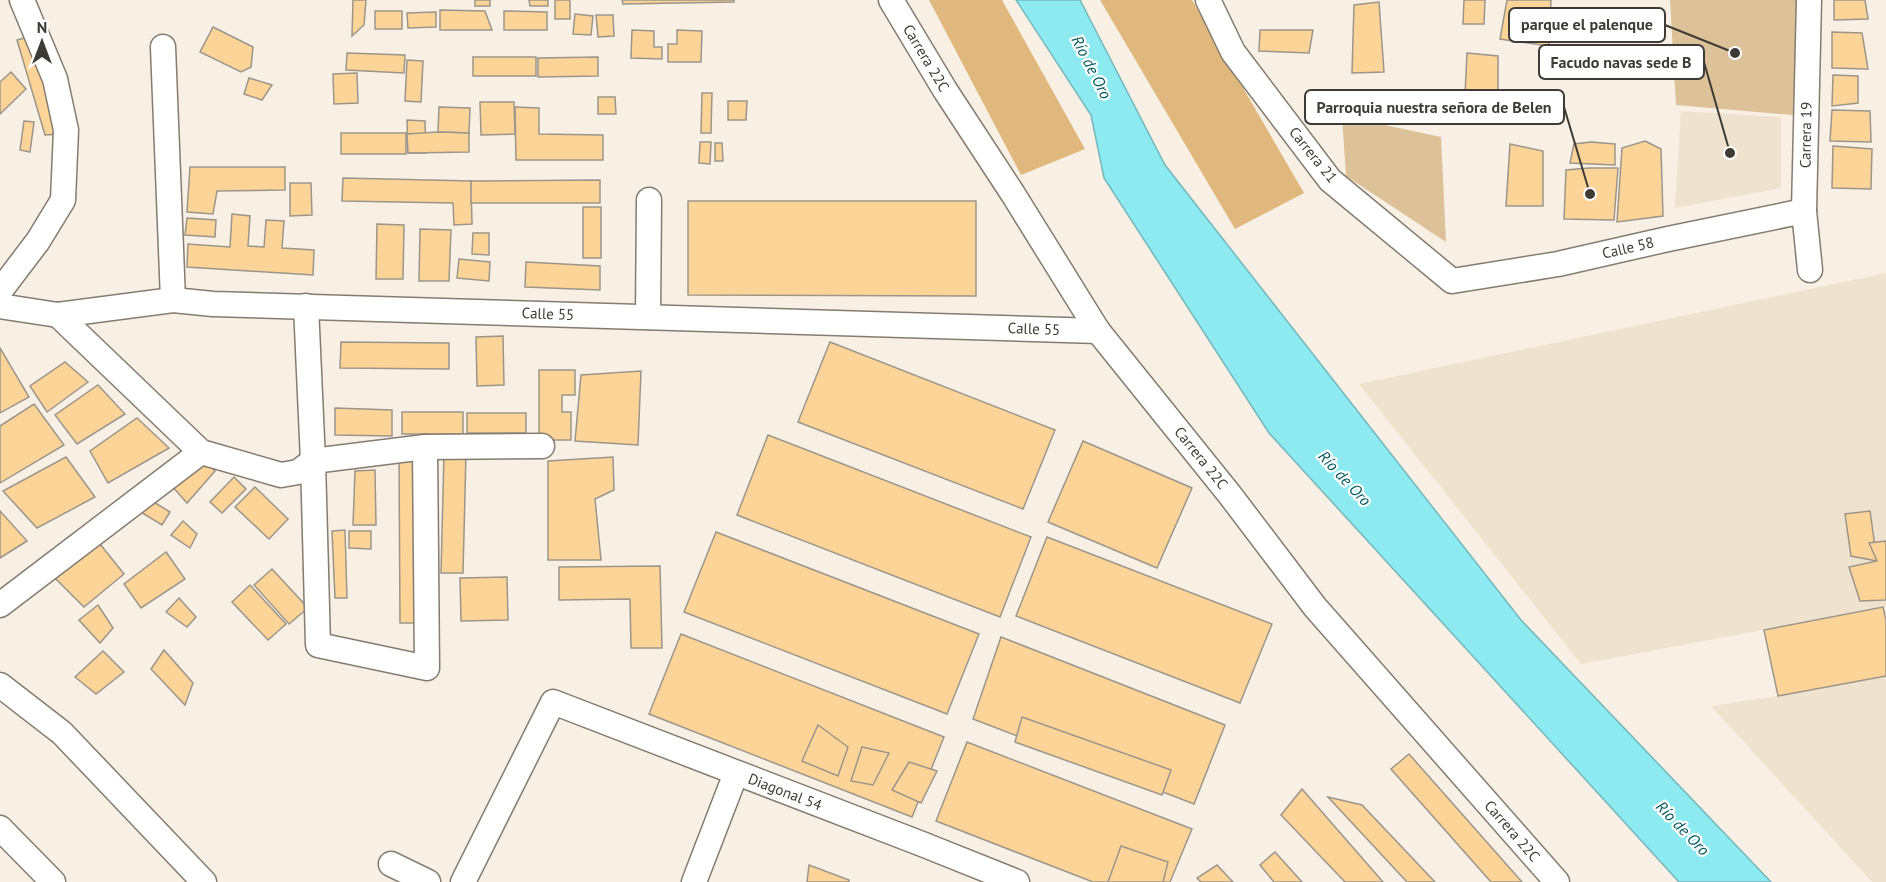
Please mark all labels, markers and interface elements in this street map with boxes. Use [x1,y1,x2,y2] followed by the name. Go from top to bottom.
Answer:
[1509,8,1665,42] callout: parque el palenque
[12,12,72,72] north arrow
[1521,14,1653,34] text: parque el palenque
[37,17,47,37] text: N
[899,21,954,95] street label: Carrera 22C
[1068,32,1117,102] water label: Río de Oro
[1539,45,1704,79] callout: Facudo navas sede B
[1550,52,1692,72] text: Facudo navas sede B
[1305,90,1564,124] callout: Parroquia nuestra señora de Belen
[1316,97,1552,117] text: Parroquia nuestra señora de Belen
[1795,102,1816,168] street label: Carrera 19
[1285,123,1342,186] street label: Carrera 21
[1600,232,1656,263] street label: Calle 58
[521,303,575,324] street label: Calle 55
[1007,318,1061,339] street label: Calle 55
[1170,423,1232,493] street label: Carrera 22C
[1314,446,1376,510] water label: Río de Oro
[745,769,825,814] street label: Diagonal 54
[1481,796,1544,865] street label: Carrera 22C
[1652,796,1714,860] water label: Río de Oro

